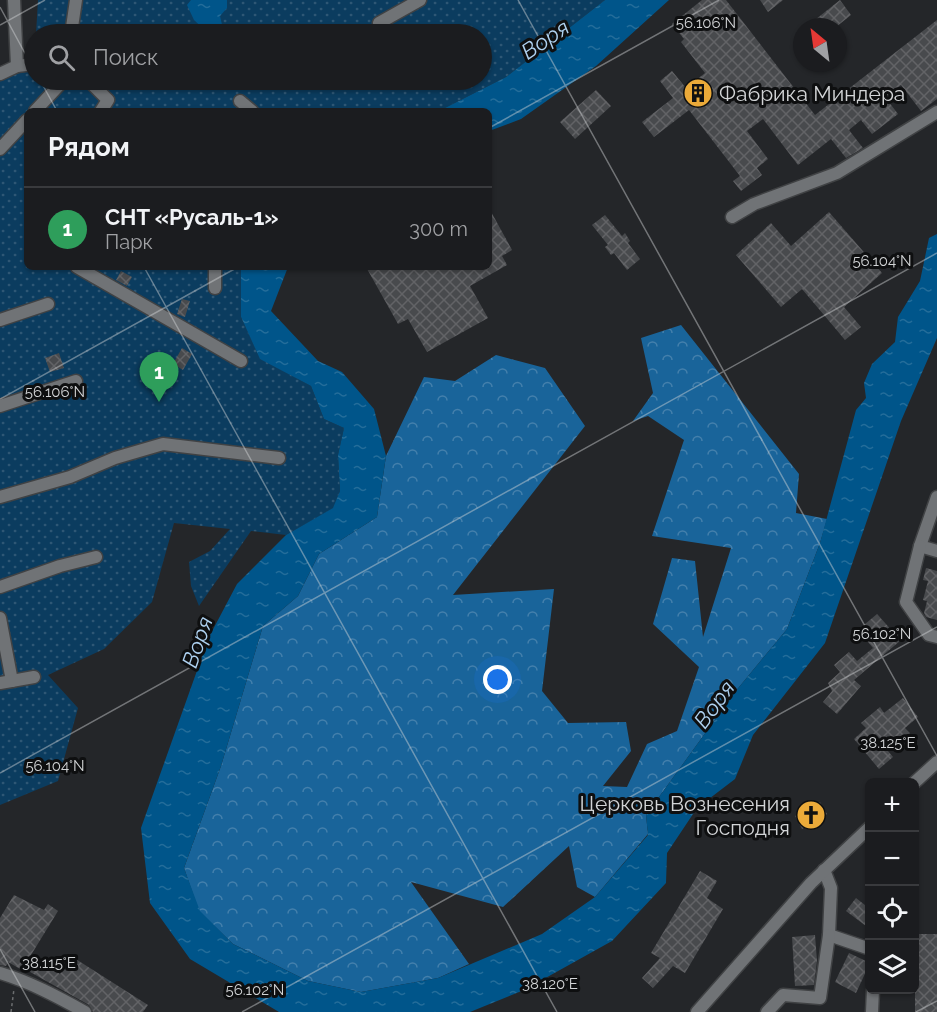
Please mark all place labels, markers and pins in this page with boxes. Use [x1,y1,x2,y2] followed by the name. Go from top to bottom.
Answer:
[682,77,714,109] building icon: Фабрика Миндера
[719,81,905,106] place label: Фабрика Миндера
[140,352,178,402] pin: 1
[580,791,790,840] place label: Церковь Вознесения Господня
[795,799,827,831] church icon: Церковь Вознесения Господня

